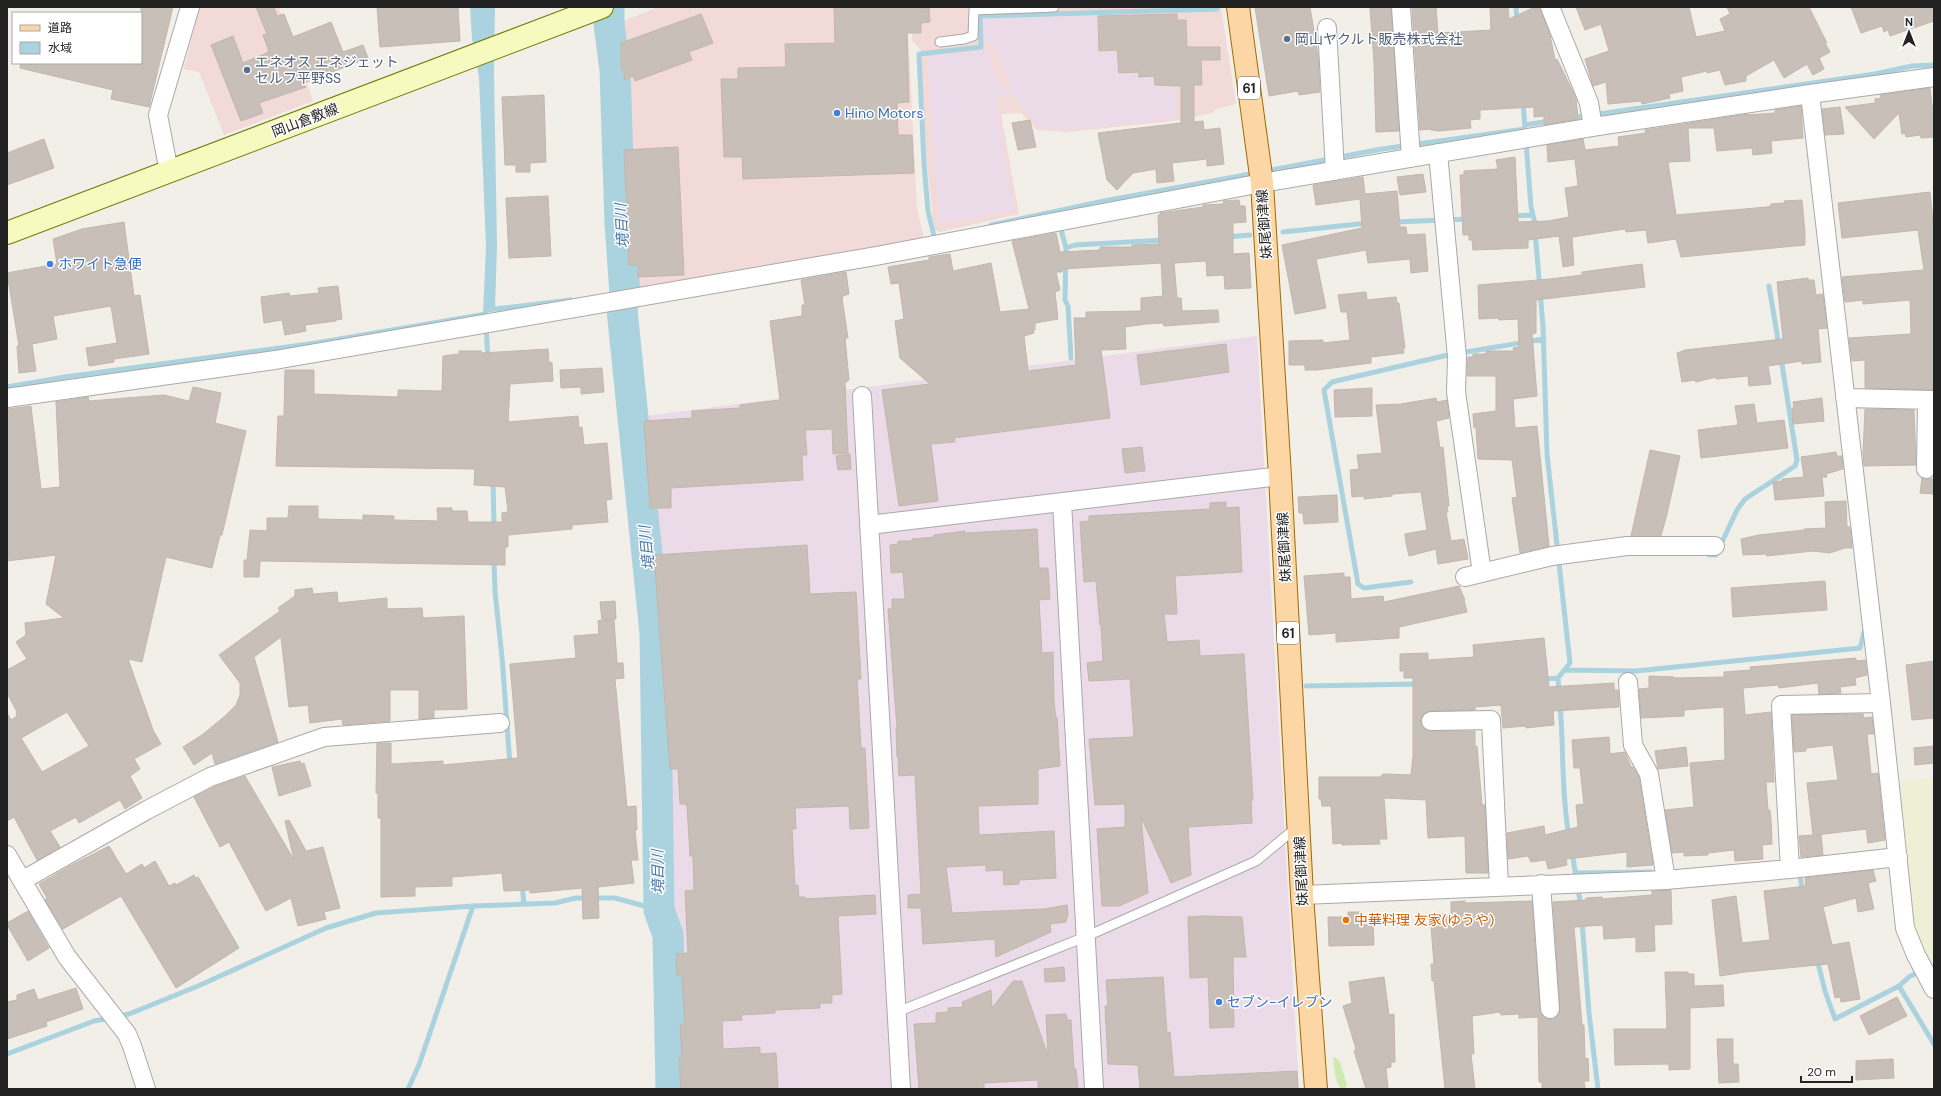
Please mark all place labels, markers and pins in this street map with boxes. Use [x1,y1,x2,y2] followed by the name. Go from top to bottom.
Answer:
[1295,30,1463,48] place label: 岡山ヤクルト販売株式会社
[1282,34,1292,44] marker: 岡山ヤクルト販売株式会社
[255,53,399,87] place label: エネオス エネジェット セルフ平野SS
[242,65,252,75] marker: エネオス エネジェット セルフ平野SS
[845,104,924,122] place label: Hino Motors
[832,108,842,118] marker: Hino Motors
[58,255,142,273] place label: ホワイト急便
[45,259,55,269] marker: ホワイト急便
[1354,911,1494,929] place label: 中華料理 友家(ゆうや)
[1341,915,1351,925] marker: 中華料理 友家(ゆうや)
[1227,993,1333,1011] place label: セブン-イレブン
[1214,997,1224,1007] marker: セブン-イレブン

